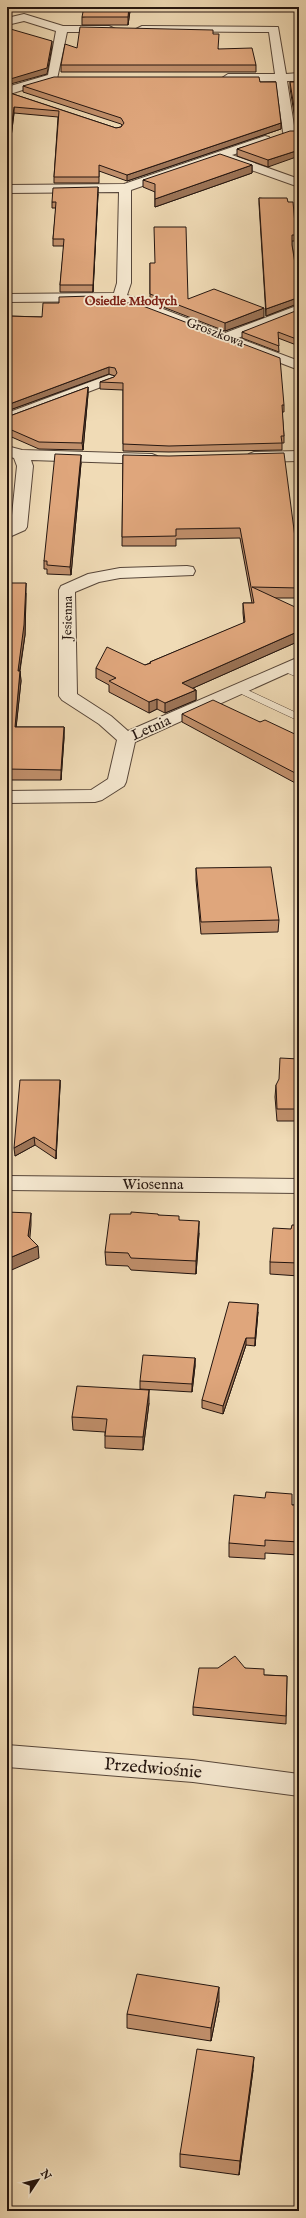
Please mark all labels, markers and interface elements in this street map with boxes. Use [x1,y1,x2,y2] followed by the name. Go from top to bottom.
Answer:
[85,293,178,310] district label: Osiedle Młodych
[184,314,247,352] street label: Groszkowa
[59,595,77,642] street label: Jesienna
[128,711,174,745] street label: Letnia
[123,1175,184,1194] street label: Wiosenna
[103,1753,203,1785] street label: Przedwiośnie
[18,2160,58,2200] north arrow
[36,2166,54,2183] text: N

